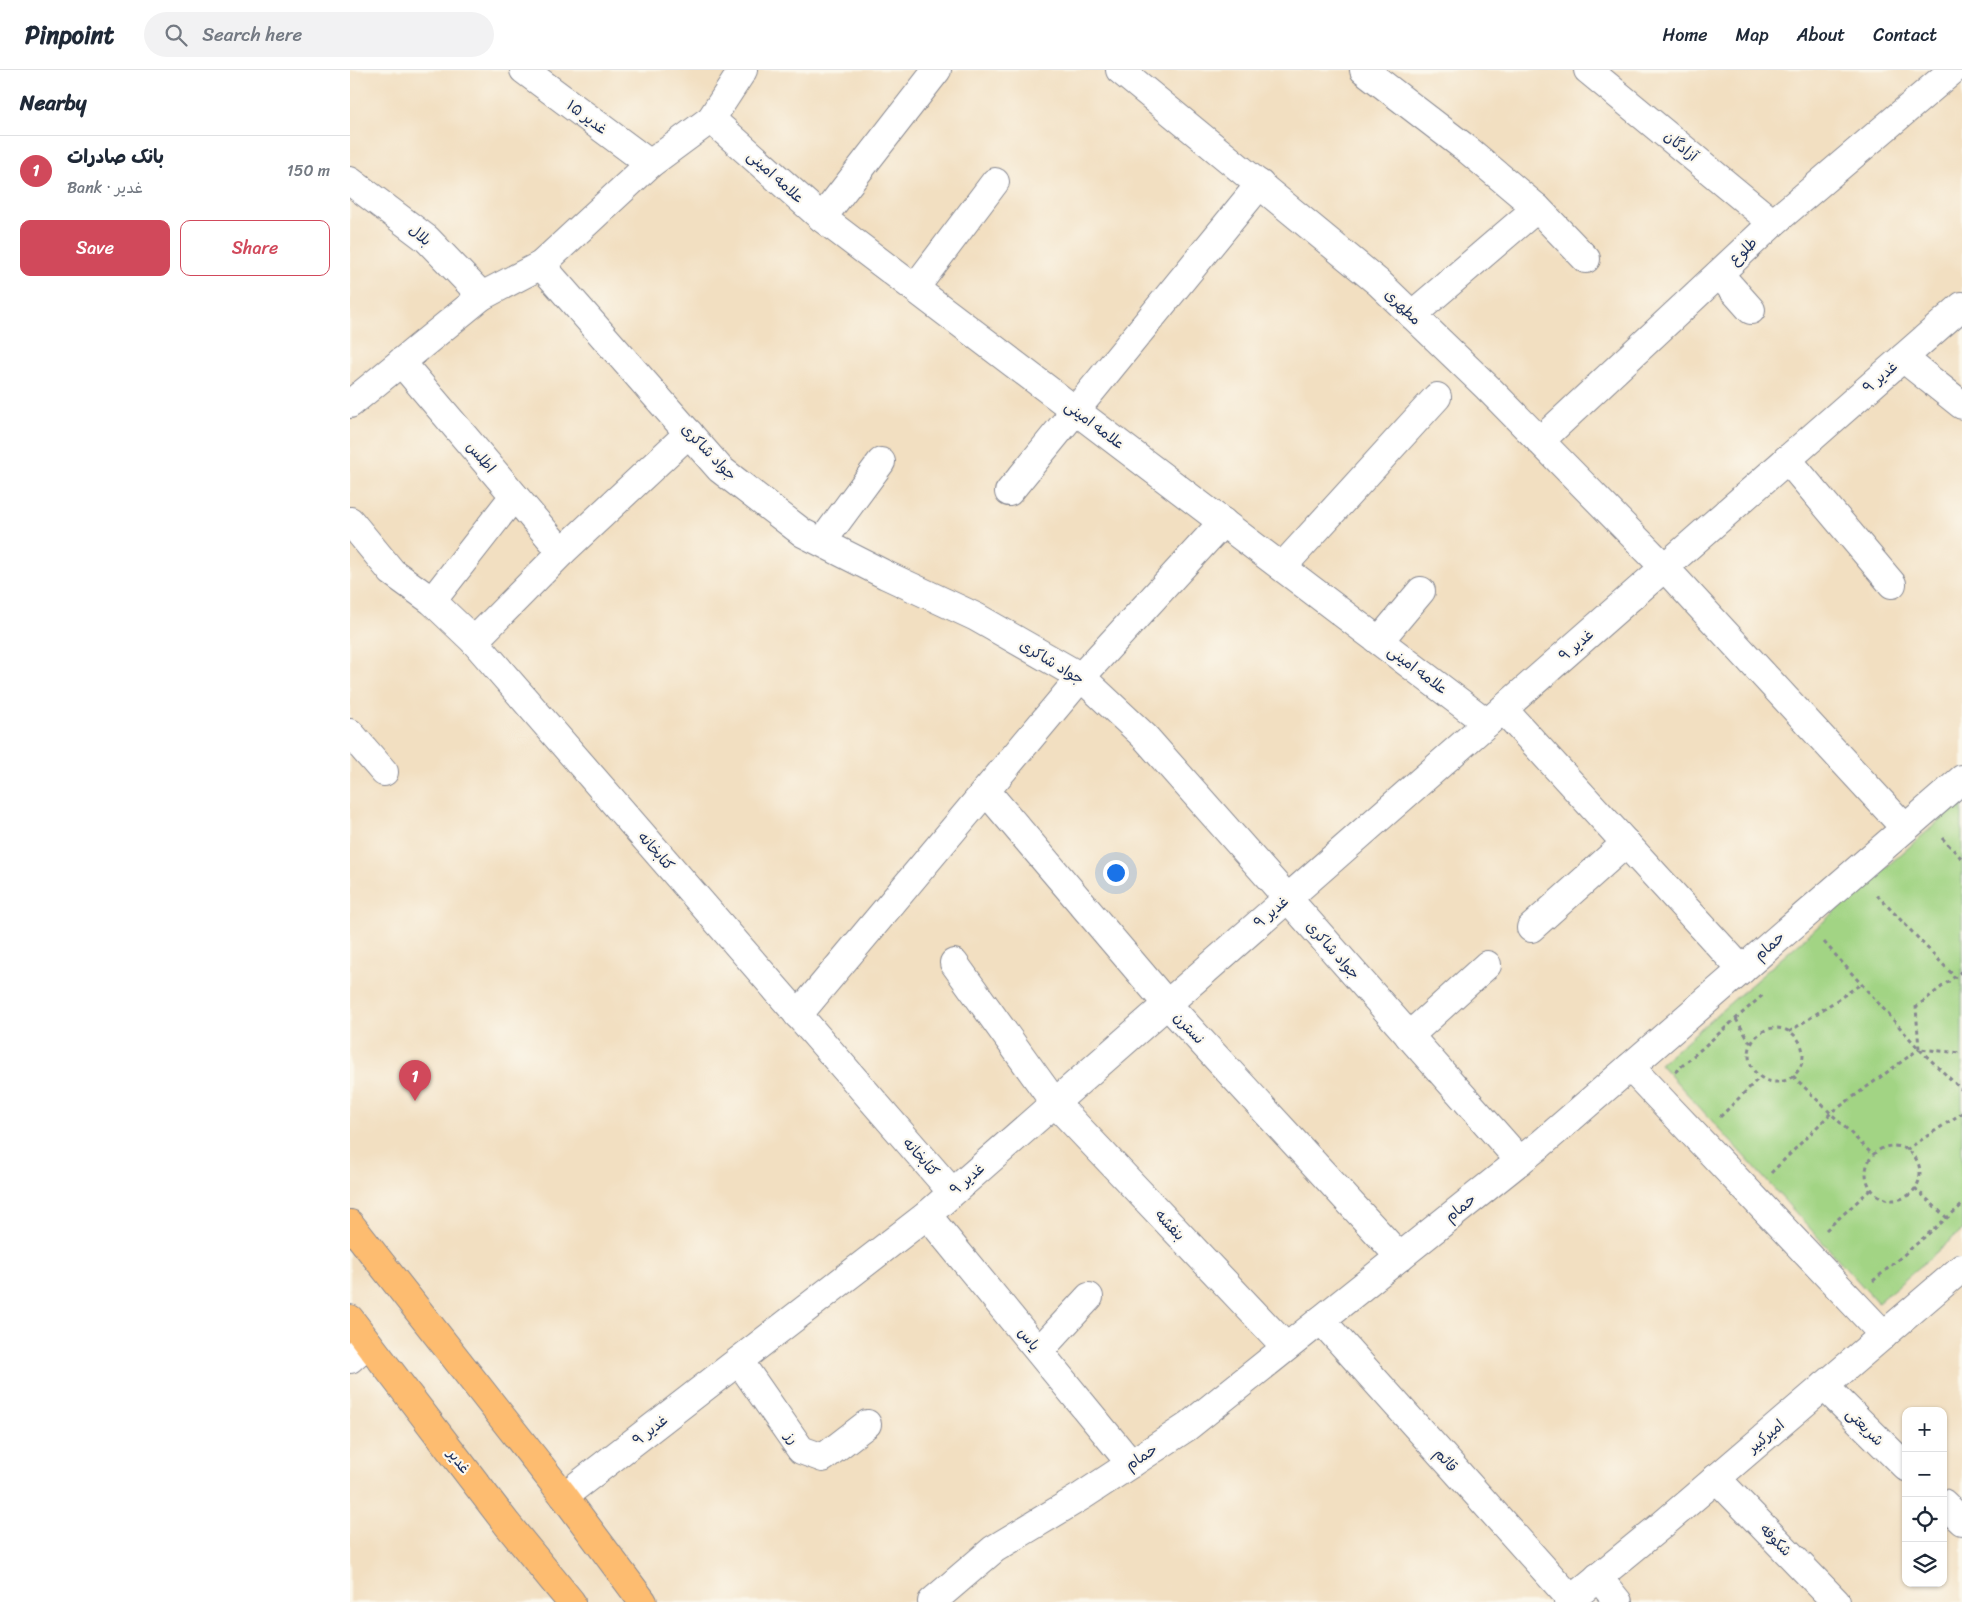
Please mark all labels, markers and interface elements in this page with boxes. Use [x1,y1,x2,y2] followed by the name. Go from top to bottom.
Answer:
[144,12,494,57] search box
[25,14,114,56] text: Pinpoint
[202,18,302,51] text: Search here
[1663,19,1708,51] text: Home
[1736,19,1769,51] text: Map
[1797,19,1845,51] text: About
[1873,19,1937,51] text: Contact
[162,21,190,49] icon: search
[20,84,86,122] text: Nearby
[561,93,613,141] street label: غدیر ۱۵
[1658,124,1705,169] street label: آزادگان
[67,140,164,173] text: بانک صادرات
[741,144,811,210] street label: علامه امینی
[33,156,39,185] text: 1
[287,156,330,185] text: 150 m
[67,173,143,202] text: Bank · غدیر
[403,217,437,253] street label: بلال
[20,220,170,276] button: Save
[180,220,330,276] button: Share
[1722,230,1764,272] street label: طلوع
[1378,282,1428,332] street label: مطهری
[1857,354,1903,400] street label: غدیر ۹
[1059,393,1131,457] street label: علامه امینی
[675,417,743,487] street label: جواد شاکری
[460,435,502,479] street label: اطلس
[1553,622,1599,668] street label: غدیر ۹
[1014,632,1090,692] street label: جواد شاکری
[1382,638,1454,702] street label: علامه امینی
[631,825,681,877] street label: کتابخانه
[1103,860,1129,886] your location
[1248,889,1294,935] street label: غدیر ۹
[1299,915,1367,985] street label: جواد شاکری
[1748,925,1791,967] street label: حمام
[1167,1006,1211,1050] street label: نسترن
[399,1060,431,1101] pin: 1
[896,1131,946,1183] street label: کتابخانه
[944,1156,990,1202] street label: غدیر ۹
[1439,1187,1482,1229] street label: حمام
[1148,1203,1192,1247] street label: بنفشه
[1011,1321,1047,1357] street label: یاس
[1840,1402,1890,1452] street label: شریعتی
[1902,1407,1947,1587] map controls
[1902,1407,1947,1452] button: +
[626,1408,674,1452] street label: غدیر ۹
[1740,1413,1790,1461] street label: امیرکبیر
[777,1425,806,1450] street label: رز
[1120,1437,1163,1477] street label: حمام
[439,1441,477,1479] street label: غدیر
[1428,1442,1464,1478] street label: قائم
[1902,1452,1947,1497] button: −
[1902,1497,1947,1542] button: locate
[1753,1517,1799,1563] street label: شکوفه
[1902,1542,1947,1587] button: layers

